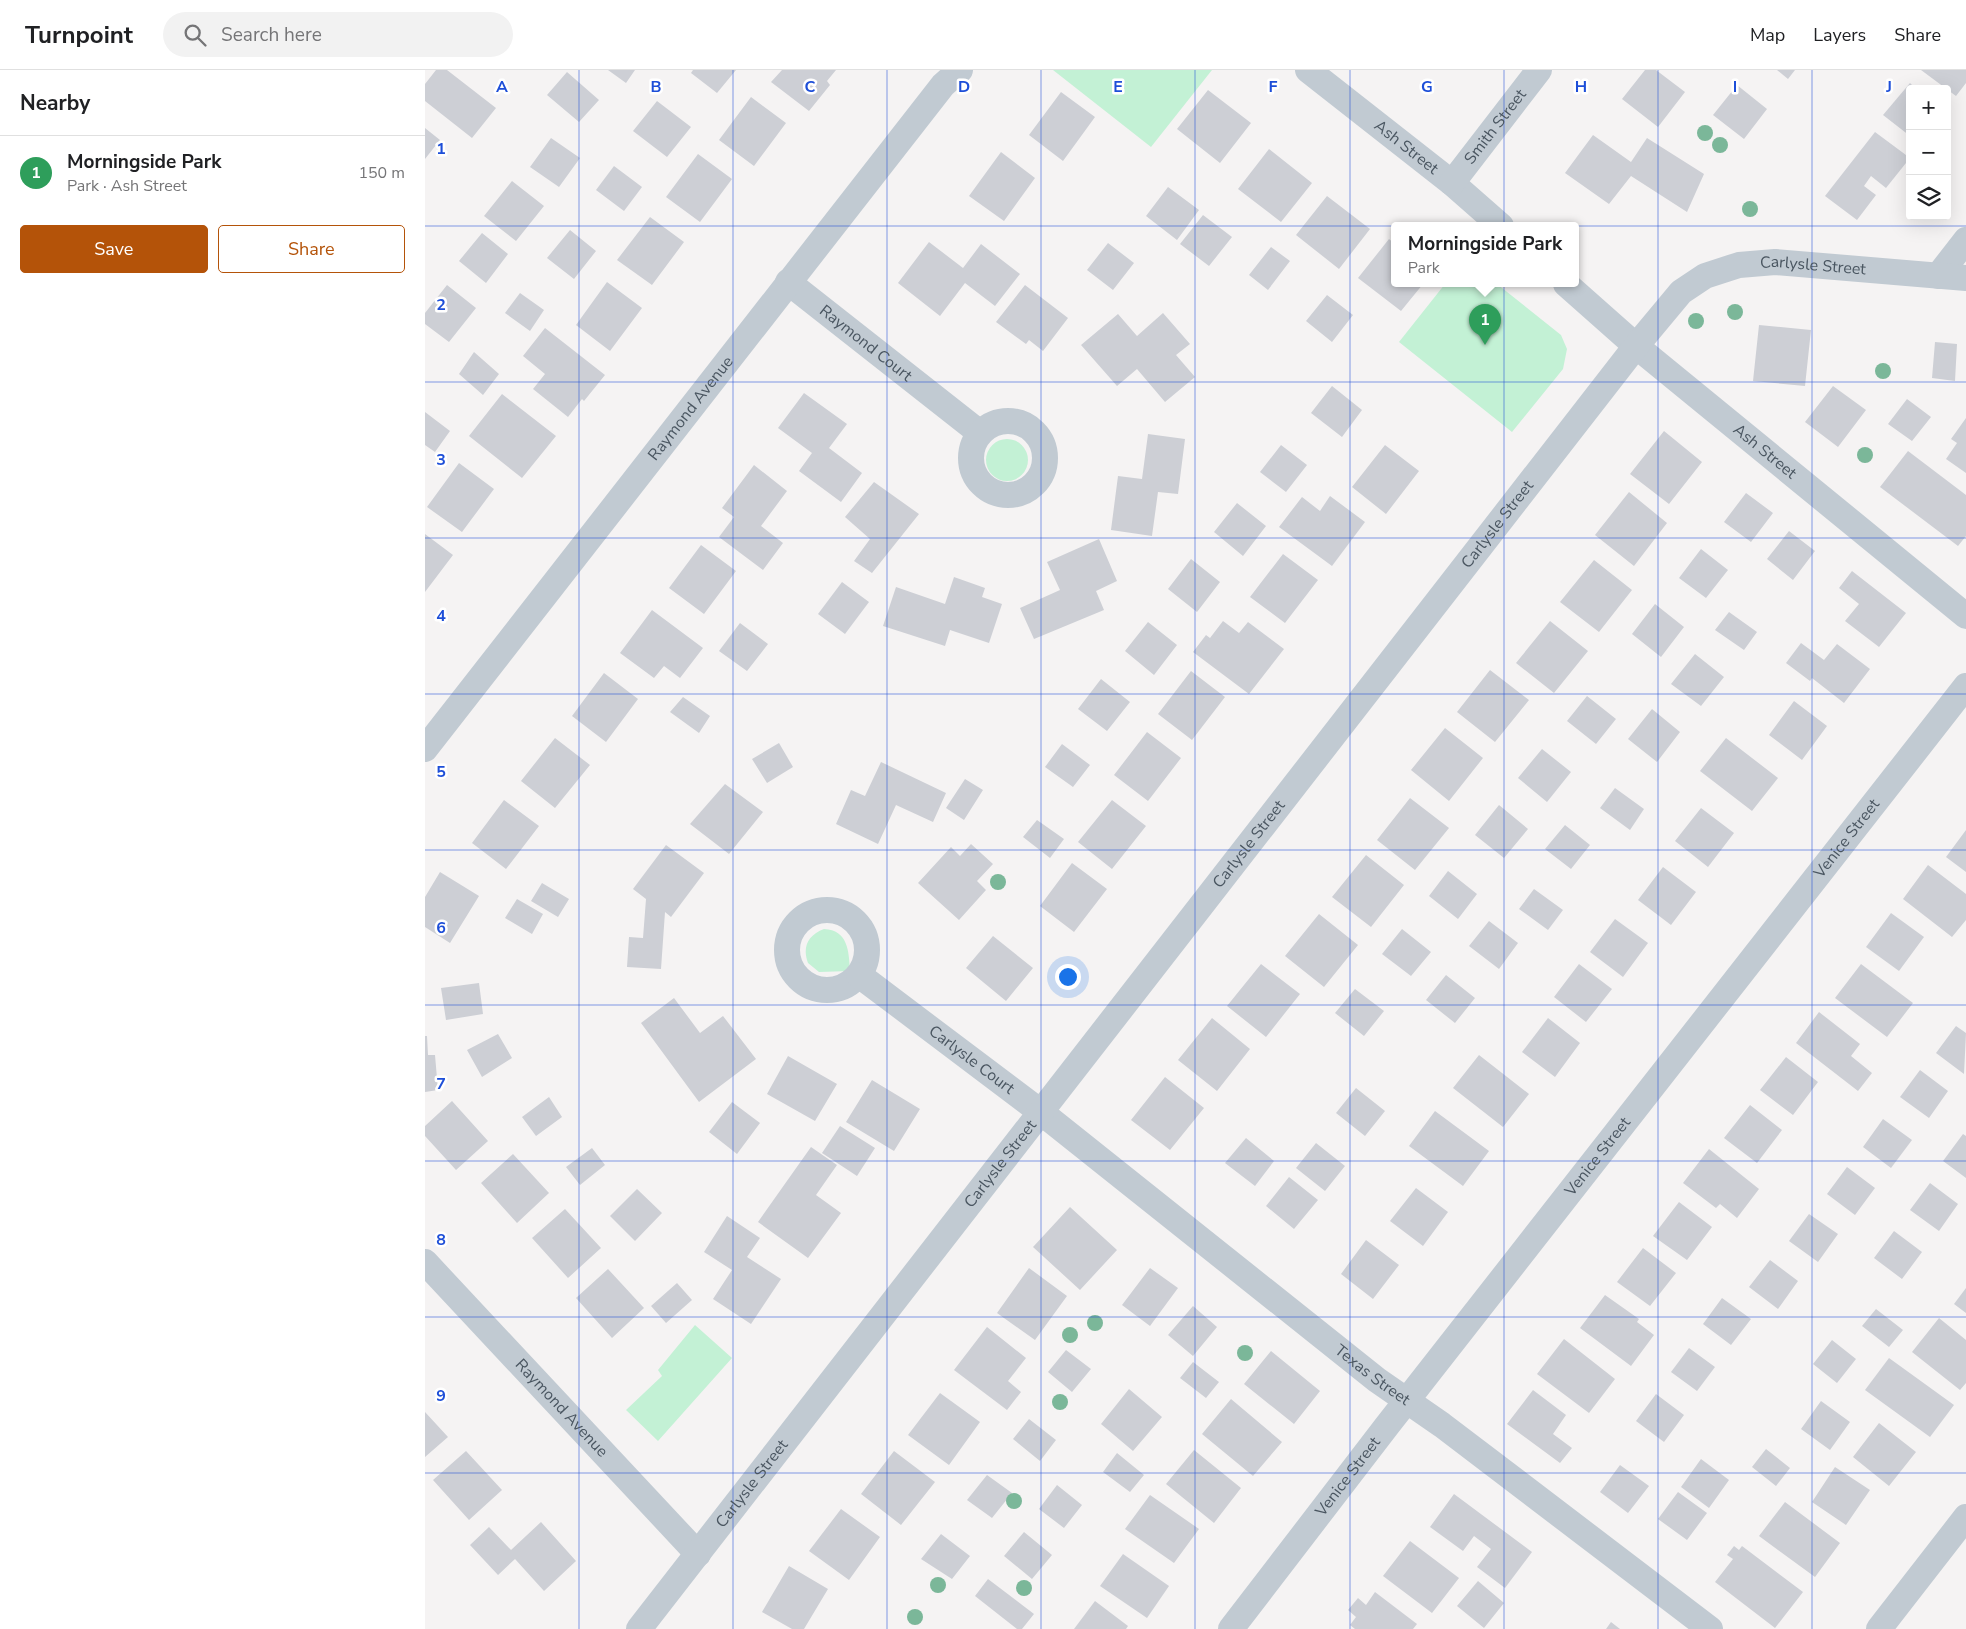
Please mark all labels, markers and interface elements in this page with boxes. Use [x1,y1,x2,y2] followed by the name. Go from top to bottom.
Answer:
[163,12,513,57] search box
[25,19,133,51] text: Turnpoint
[181,21,209,49] icon: search
[221,22,322,48] text: Search here
[1750,23,1785,47] text: Map
[1813,23,1866,47] text: Layers
[1894,23,1941,47] text: Share
[496,76,508,98] text: A
[650,76,662,98] text: B
[805,76,816,98] text: C
[958,76,970,98] text: D
[1113,76,1123,98] text: E
[1269,76,1278,98] text: F
[1421,76,1433,98] text: G
[1575,76,1587,98] text: H
[1733,76,1737,98] text: I
[1885,76,1892,98] text: J
[1459,84,1532,169] street label: Smith Street
[1906,85,1951,220] map controls
[1906,85,1951,130] button: +
[20,89,90,117] text: Nearby
[1370,115,1443,180] street label: Ash Street
[1906,130,1951,175] button: −
[436,138,446,160] text: 1
[67,149,221,175] text: Morningside Park
[31,162,41,184] text: 1
[358,162,405,184] text: 150 m
[67,175,187,197] text: Park · Ash Street
[1906,175,1951,220] button: layers
[1391,222,1579,287] popup
[20,225,208,273] button: Save
[218,225,405,273] button: Share
[1408,231,1562,257] text: Morningside Park
[1759,251,1867,281] street label: Carlysle Street
[1408,257,1440,279] text: Park
[436,294,446,316] text: 2
[815,300,917,387] street label: Raymond Court
[1469,304,1501,345] pin: 1
[643,352,738,465] street label: Raymond Avenue
[1728,419,1802,484] street label: Ash Street
[436,449,446,471] text: 3
[1456,475,1539,573] street label: Carlysle Street
[436,605,446,627] text: 4
[436,761,446,783] text: 5
[1808,794,1885,883] street label: Venice Street
[1208,795,1290,893] street label: Carlysle Street
[436,917,446,939] text: 6
[1055,964,1081,990] your location
[924,1020,1019,1100] street label: Carlysle Court
[436,1073,446,1095] text: 7
[1559,1112,1636,1202] street label: Venice Street
[959,1115,1042,1213] street label: Carlysle Street
[436,1229,446,1251] text: 8
[1330,1339,1415,1411] street label: Texas Street
[510,1354,613,1462] street label: Raymond Avenue
[436,1385,446,1407] text: 9
[1310,1432,1386,1522] street label: Venice Street
[711,1435,793,1532] street label: Carlysle Street

